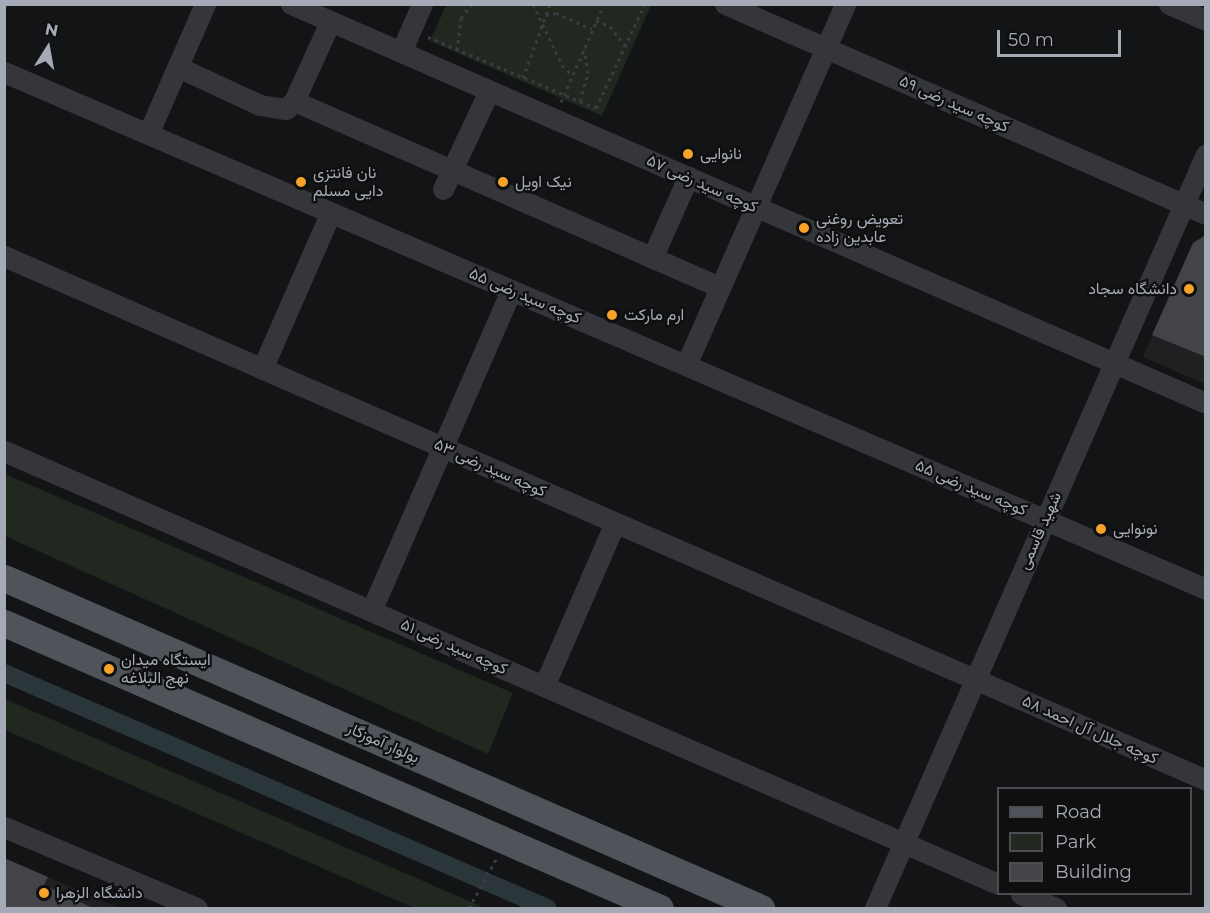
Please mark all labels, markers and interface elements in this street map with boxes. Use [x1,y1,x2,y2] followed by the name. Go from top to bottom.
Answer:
[18,18,78,78] north arrow
[1000,18,1124,56] scale bar
[43,19,60,40] text: N
[1008,29,1054,51] text: 50 m
[896,71,1012,137] street label: کوچه سید رضی ۵۹
[700,144,742,164] place label: نانوایی
[681,147,695,161] marker: نانوایی
[643,151,761,217] street label: کوچه سید رضی ۵۷
[313,163,383,201] place label: نان فانتزی دایی مسلم
[515,172,572,192] place label: نیک اویل
[294,175,308,189] marker: نان فانتزی دایی مسلم
[496,175,510,189] marker: نیک اویل
[816,209,903,247] place label: تعویض روغنی عابدین زاده
[797,221,811,235] marker: تعویض روغنی عابدین زاده
[466,264,584,328] street label: کوچه سید رضی ۵۵
[1088,279,1177,299] place label: دانشگاه سجاد
[1182,282,1196,296] marker: دانشگاه سجاد
[624,305,684,325] place label: ارم مارکت
[605,308,619,322] marker: ارم مارکت
[431,435,549,501] street label: کوچه سید رضی ۵۳
[912,456,1030,520] street label: کوچه سید رضی ۵۵
[1014,489,1066,573] street label: شهید قاسمی
[1113,519,1158,539] place label: نونوایی
[1094,522,1108,536] marker: نونوایی
[398,615,510,679] street label: کوچه سید رضی ۵۱
[121,650,211,688] place label: ایستگاه میدان نهج البلاغه
[102,662,116,676] marker: ایستگاه میدان نهج البلاغه
[1019,691,1161,769] street label: کوچه جلال آل احمد ۵۸
[344,719,422,767] street label: بولوار آموزگار
[997,787,1192,895] legend
[1055,801,1102,823] text: Road
[1055,831,1096,853] text: Park
[1055,861,1132,883] text: Building
[56,883,143,903] place label: دانشگاه الزهرا
[37,886,51,900] marker: دانشگاه الزهرا

